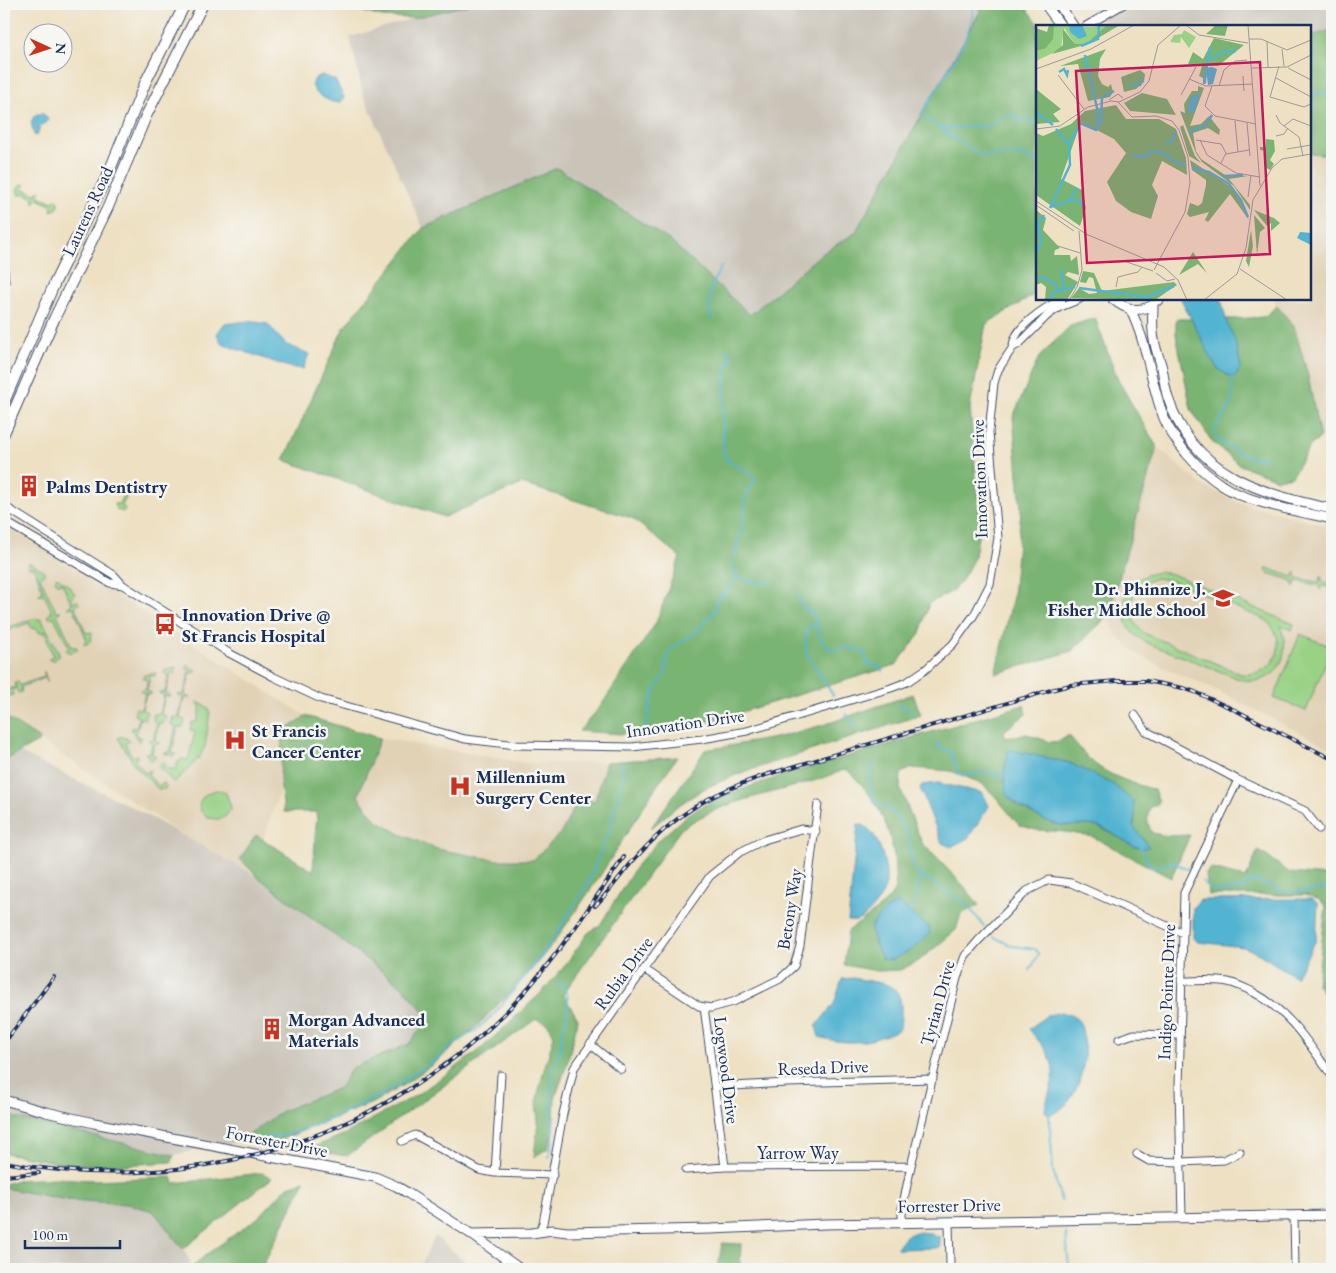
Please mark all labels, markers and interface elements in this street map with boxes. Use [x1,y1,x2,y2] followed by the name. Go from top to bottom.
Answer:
[22,22,72,72] north arrow
[1036,25,1311,300] inset map
[52,43,70,55] text: N
[56,161,118,260] street label: Laurens Road
[965,419,993,539] street label: Innovation Drive
[16,473,42,499] building icon: Palms Dentistry
[46,475,168,498] place label: Palms Dentistry
[1048,577,1206,621] place label: Dr. Phinnize J. Fisher Middle School
[1210,585,1236,611] school or university icon: Dr. Phinnize J. Fisher Middle School
[182,603,330,647] place label: Innovation Drive @ St Francis Hospital
[152,611,178,637] bus stop icon: Innovation Drive @ St Francis Hospital
[624,703,746,743] street label: Innovation Drive
[252,719,362,763] place label: St Francis Cancer Center
[222,727,248,753] hospital icon: St Francis Cancer Center
[476,765,591,809] place label: Millennium Surgery Center
[447,773,473,799] hospital icon: Millennium Surgery Center
[771,867,807,951] street label: Betony Way
[1152,924,1180,1060] street label: Indigo Pointe Drive
[589,932,657,1014] street label: Rubia Drive
[915,958,959,1048] street label: Tyrian Drive
[288,1008,425,1052] place label: Morgan Advanced Materials
[709,1015,745,1125] street label: Logwood Drive
[259,1016,285,1042] building icon: Morgan Advanced Materials
[777,1054,869,1080] street label: Reseda Drive
[224,1120,330,1162] street label: Forrester Drive
[757,1141,839,1164] street label: Yarrow Way
[897,1193,1001,1217] street label: Forrester Drive
[25,1218,120,1250] scale bar
[32,1225,69,1244] text: 100 m

